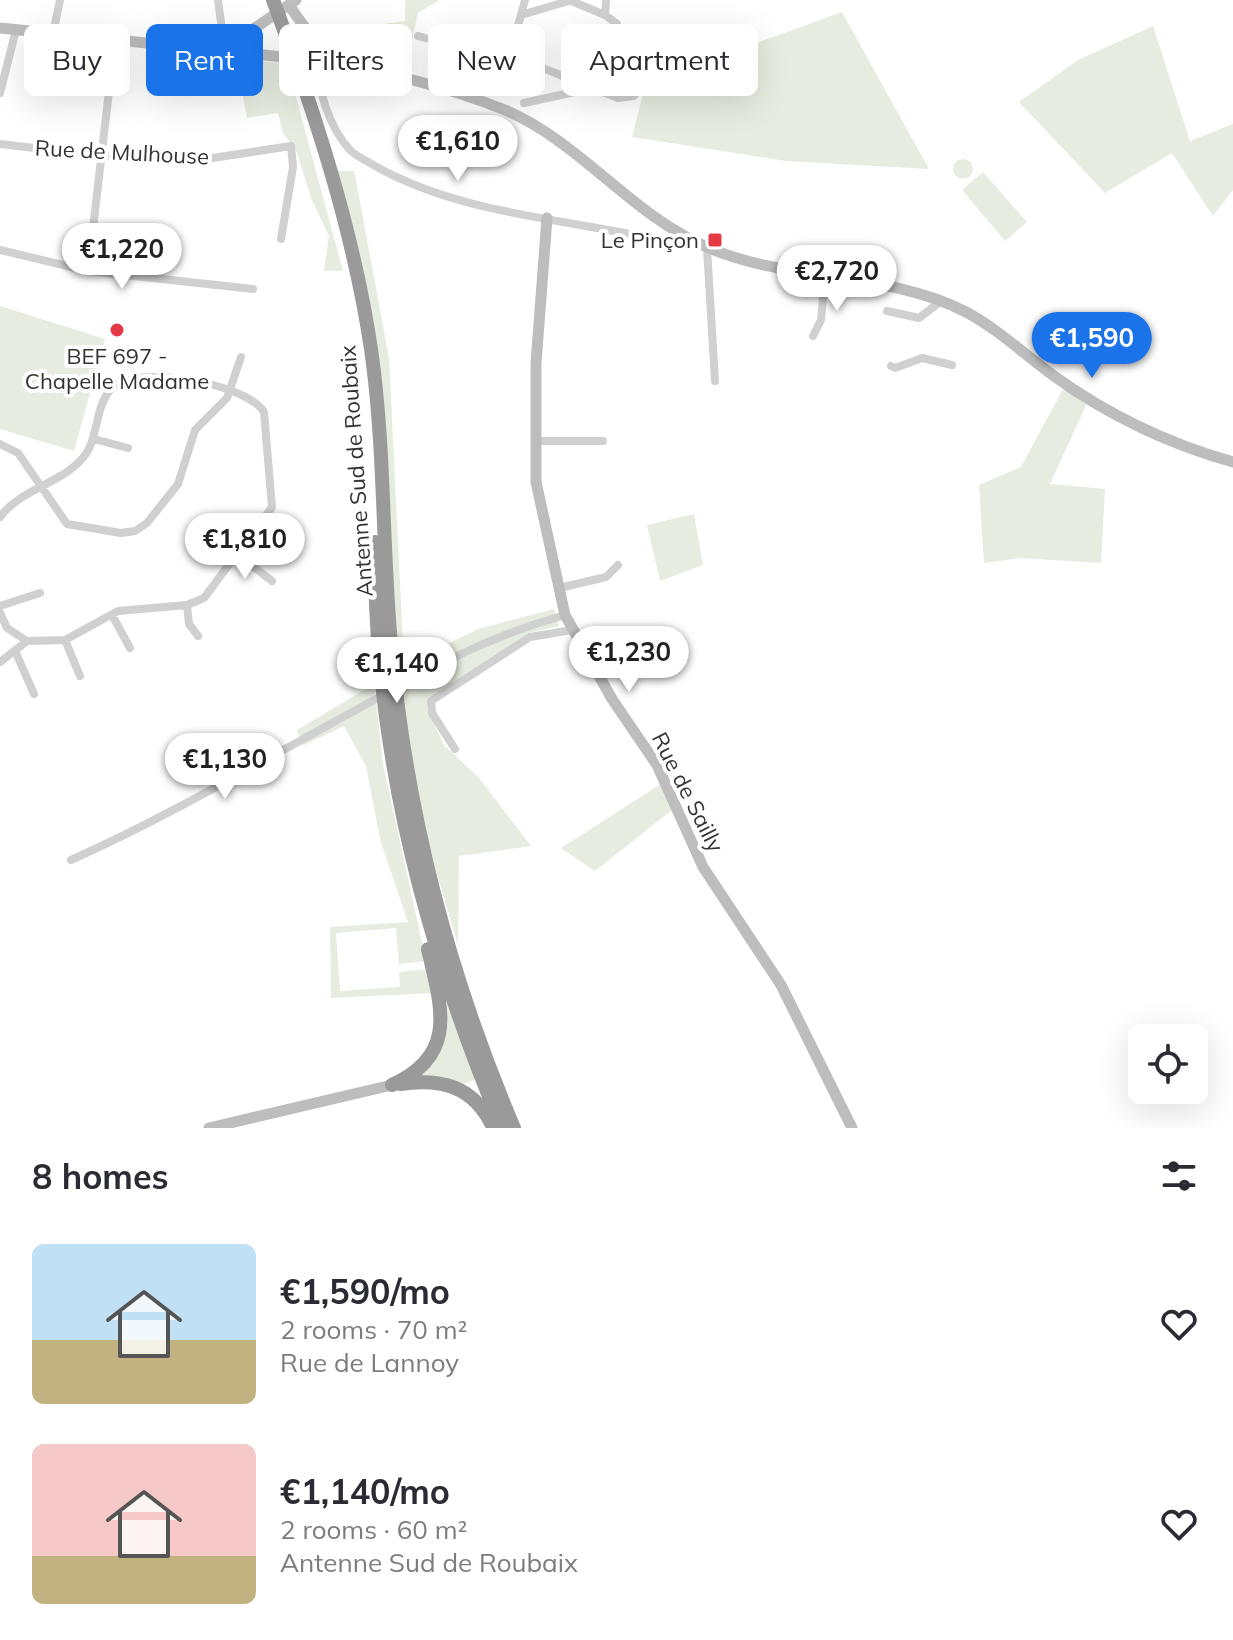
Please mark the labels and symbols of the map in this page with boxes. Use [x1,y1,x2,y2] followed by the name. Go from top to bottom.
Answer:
[393,115,523,183] pin: €1,610
[34,133,210,171] street label: Rue de Mulhouse
[57,223,187,291] pin: €1,220
[601,226,699,254] place label: Le Pinçon
[706,231,724,249] marker: Le Pinçon
[772,245,902,313] pin: €2,720
[1027,312,1157,380] pin: €1,590
[108,321,126,339] marker: BEF 697 - Chapelle Madame
[25,342,209,395] place label: BEF 697 - Chapelle Madame
[333,344,379,598] street label: Antenne Sud de Roubaix
[180,513,310,581] pin: €1,810
[564,626,694,694] pin: €1,230
[332,637,462,705] pin: €1,140
[646,727,730,857] street label: Rue de Sailly
[160,733,290,801] pin: €1,130

